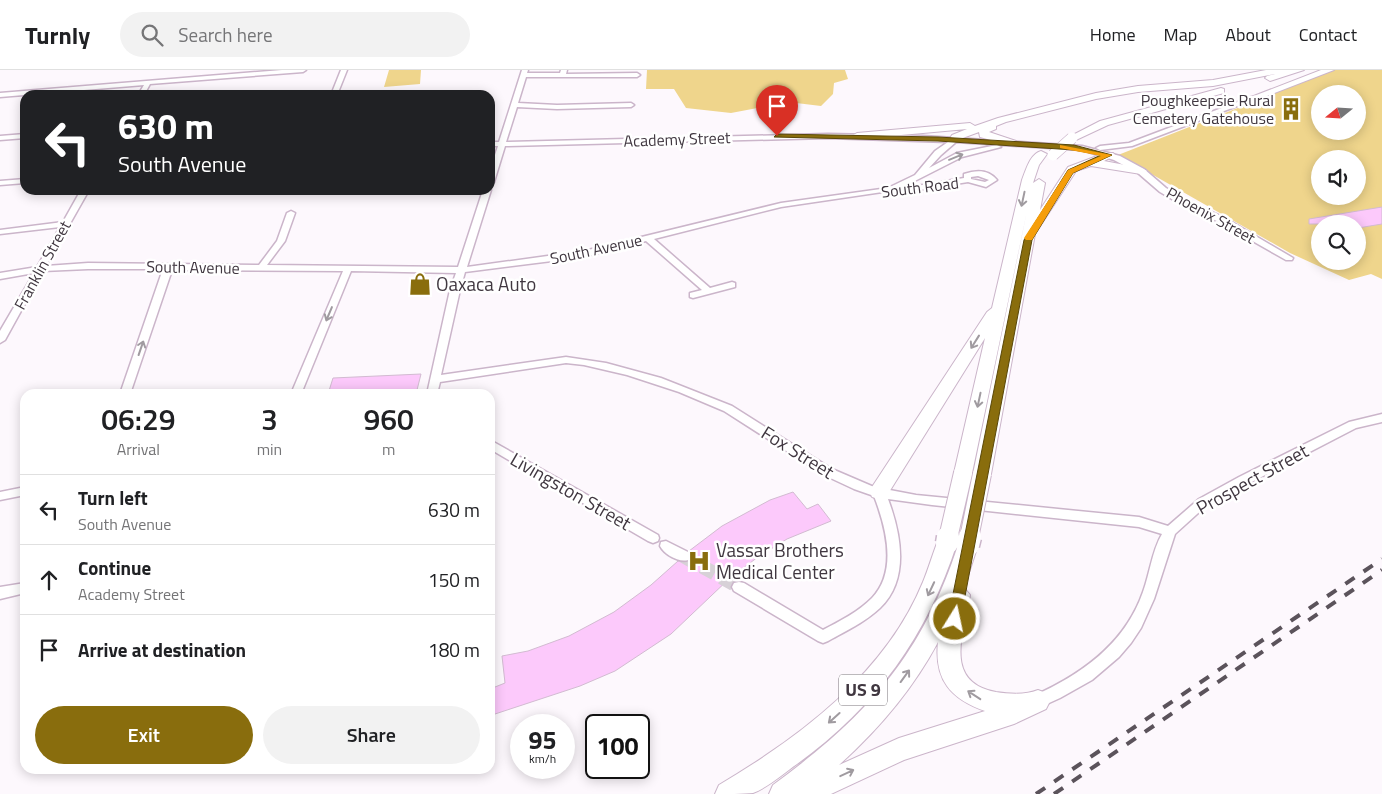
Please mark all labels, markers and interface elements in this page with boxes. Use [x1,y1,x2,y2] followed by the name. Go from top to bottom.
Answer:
[120,12,470,57] search box
[25,17,90,53] text: Turnly
[178,20,273,49] text: Search here
[138,21,166,49] icon: search
[1090,21,1136,48] text: Home
[1164,21,1197,48] text: Map
[1225,21,1271,48] text: About
[1299,21,1357,48] text: Contact
[756,85,798,136] pin
[1311,85,1366,140] north arrow
[1311,85,1366,270] map controls
[1133,88,1274,130] place label: Poughkeepsie Rural Cemetery Gatehouse
[763,92,791,120] icon: arrive
[1278,96,1304,122] building icon: Poughkeepsie Rural Cemetery Gatehouse
[118,99,214,153] text: 630 m
[35,110,100,175] icon: left
[623,125,731,153] street label: Academy Street
[118,147,246,181] text: South Avenue
[1311,150,1366,205] button: sound
[948,152,963,161] one-way arrow
[880,170,960,204] street label: South Road
[1162,181,1260,250] street label: Phoenix Street
[1018,191,1028,207] one-way arrow
[1311,215,1366,270] button: search
[8,216,77,314] street label: Franklin Street
[548,228,644,270] street label: South Avenue
[146,254,240,280] street label: South Avenue
[436,269,536,298] place label: Oaxaca Auto
[407,271,433,297] shop icon: Oaxaca Auto
[324,305,333,321] one-way arrow
[970,334,980,348] one-way arrow
[137,340,146,356] one-way arrow
[974,391,983,407] one-way arrow
[101,396,176,442] text: 06:29
[261,396,278,442] text: 3
[363,396,414,442] text: 960
[756,418,841,486] street label: Fox Street
[1190,436,1313,521] street label: Prospect Street
[117,437,160,461] text: Arrival
[257,437,282,461] text: min
[382,437,395,461] text: m
[505,444,637,537] street label: Livingston Street
[78,483,148,512] text: Turn left
[428,495,480,524] text: 630 m
[35,496,63,524] icon: left
[78,512,171,536] text: South Avenue
[716,535,844,586] place label: Vassar Brothers Medical Center
[686,548,712,574] hospital icon: Vassar Brothers Medical Center
[78,553,151,582] text: Continue
[428,565,480,594] text: 150 m
[35,566,63,594] icon: ahead
[925,581,935,596] one-way arrow
[78,582,185,606] text: Academy Street
[928,592,980,644] position arrow
[78,635,246,664] text: Arrive at destination
[428,635,480,664] text: 180 m
[35,636,63,664] icon: arrive
[900,670,911,683] one-way arrow
[839,674,887,706] road number: US 9
[967,690,981,700] one-way arrow
[35,706,253,764] button: Exit
[263,706,480,764] button: Share
[828,712,841,724] one-way arrow
[585,714,650,779] speed limit sign: 100
[528,721,557,759] text: 95
[529,749,556,768] text: km/h
[839,768,854,777] one-way arrow

